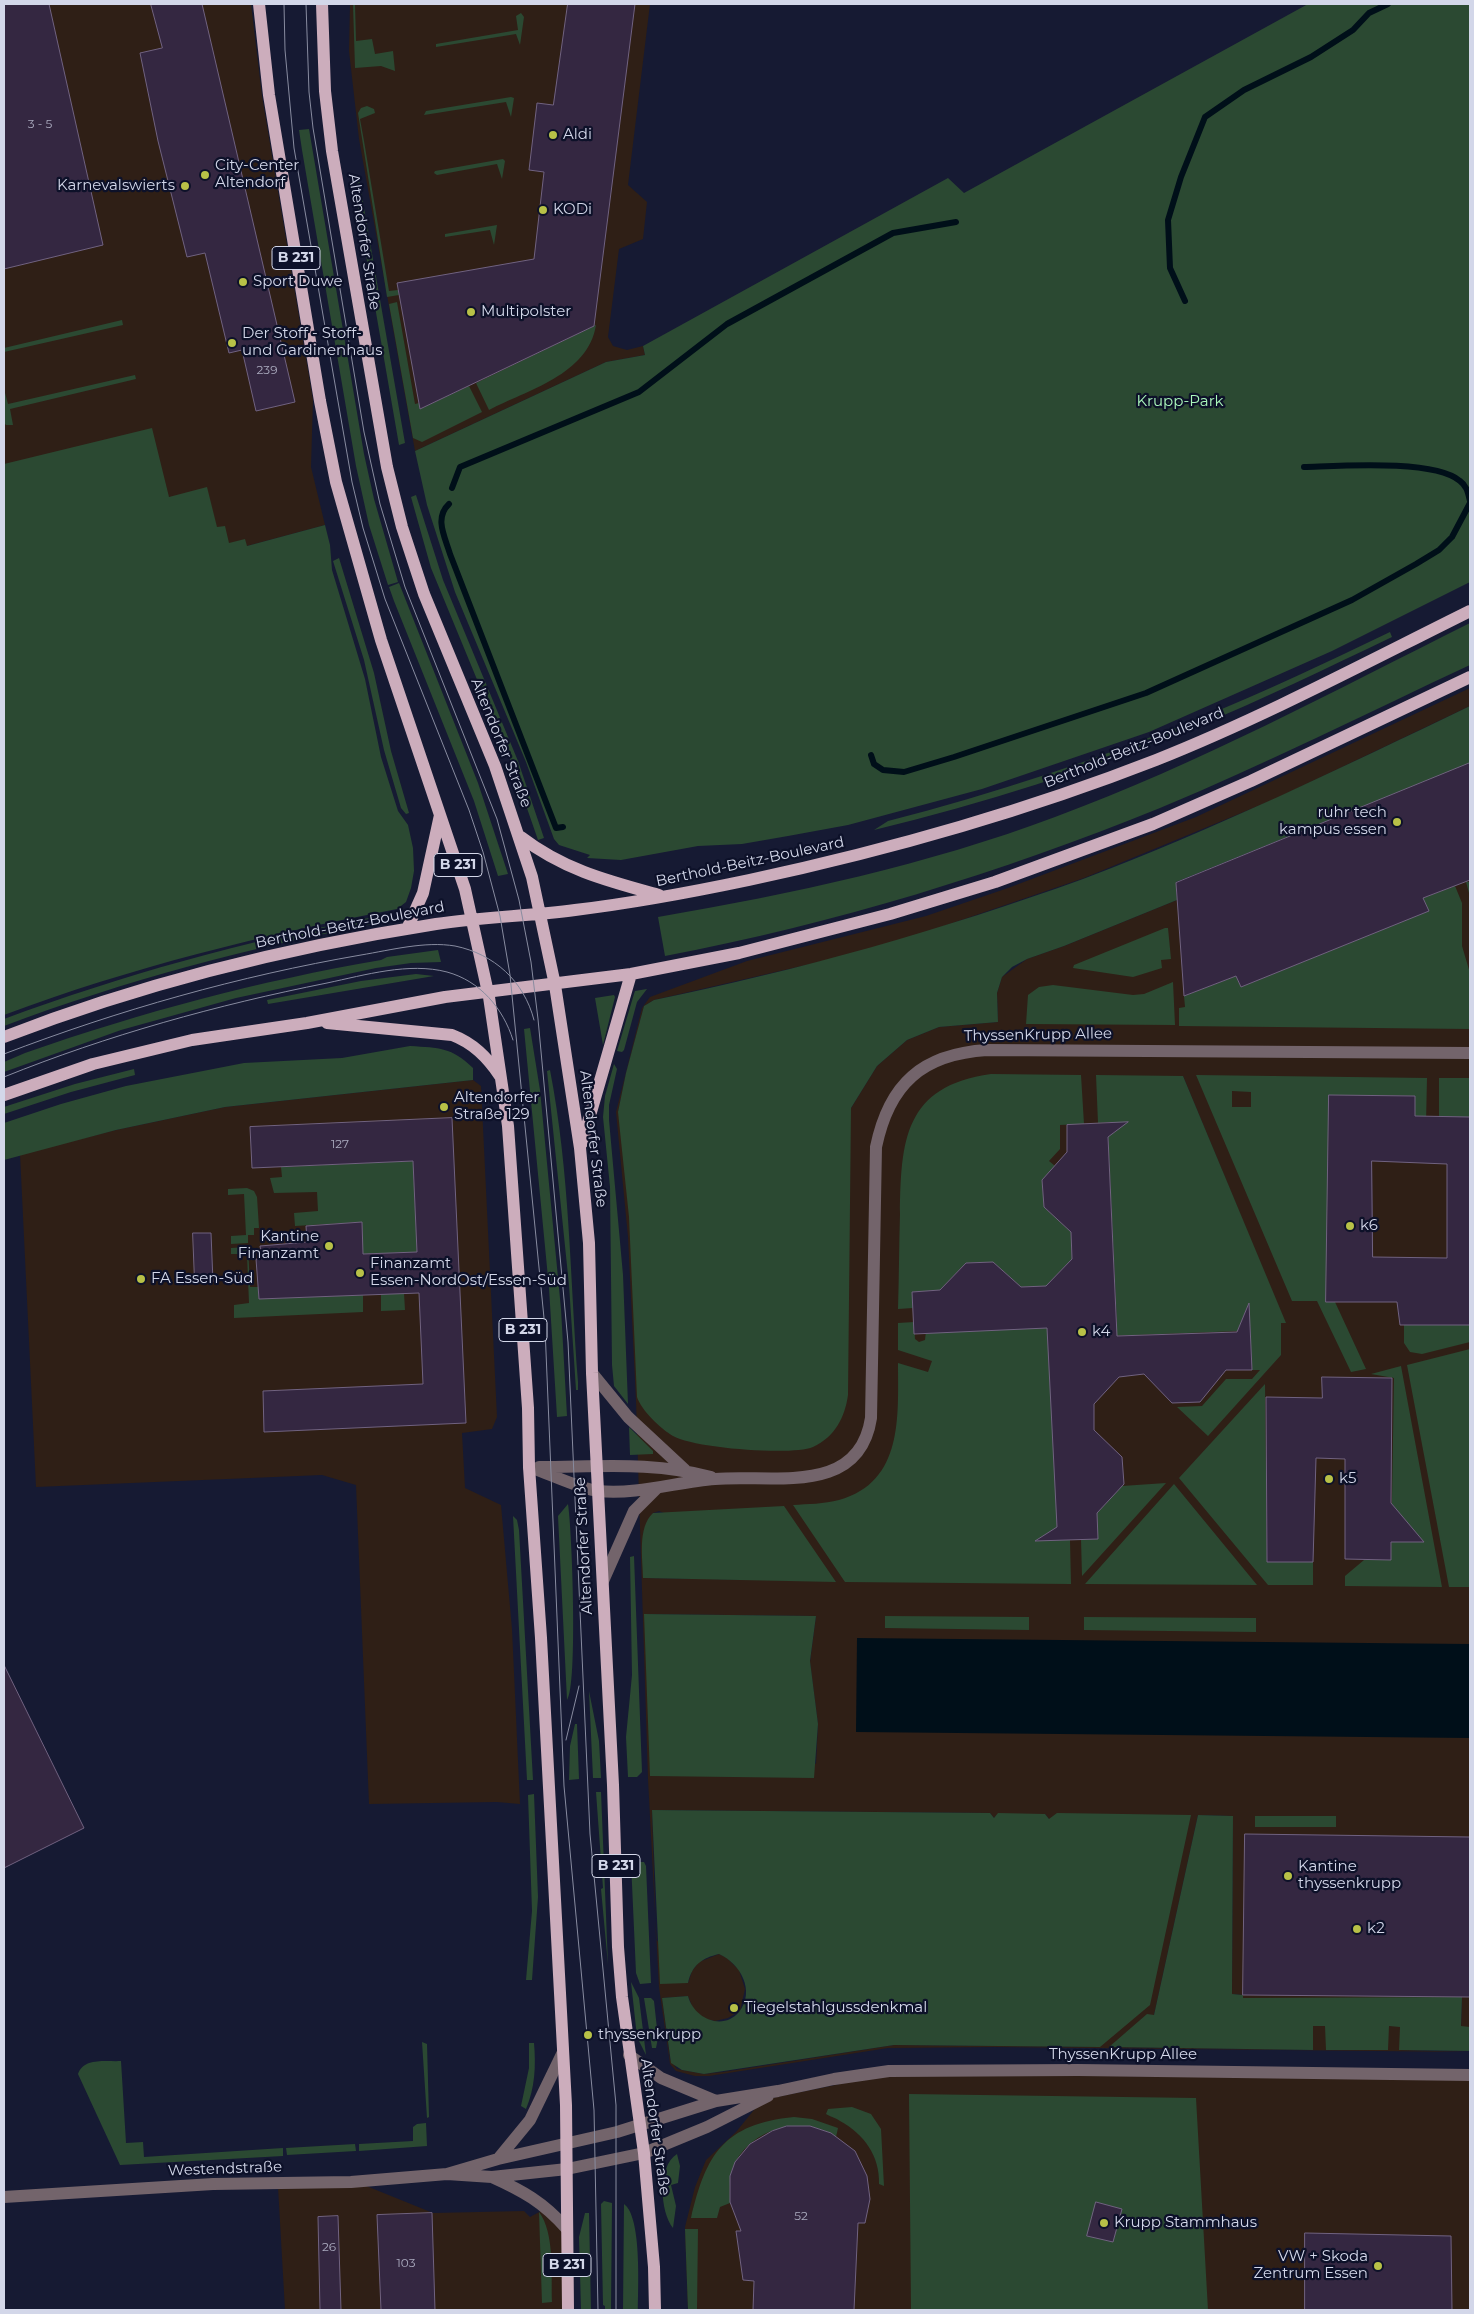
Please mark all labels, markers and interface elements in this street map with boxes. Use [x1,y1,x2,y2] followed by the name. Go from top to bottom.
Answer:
[28,117,52,131] house number: 3 - 5
[563,126,592,144] place label: Aldi
[547,129,559,141] marker: Aldi
[215,157,299,192] place label: City-Center Altendorf
[199,169,211,181] marker: City-Center Altendorf
[344,173,384,311] street label: Altendorfer Straße
[57,177,175,195] place label: Karnevalswierts
[179,180,191,192] marker: Karnevalswierts
[553,201,592,219] place label: KODi
[537,204,549,216] marker: KODi
[272,247,320,270] road number: B 231
[253,273,343,291] place label: Sport Duwe
[237,276,249,288] marker: Sport Duwe
[481,303,571,321] place label: Multipolster
[465,306,477,318] marker: Multipolster
[242,325,383,360] place label: Der Stoff - Stoff- und Gardinenhaus
[226,337,238,349] marker: Der Stoff - Stoff- und Gardinenhaus
[257,363,277,377] house number: 239
[1136,393,1224,411] park label: Krupp-Park
[467,676,535,810] street label: Altendorfer Straße
[1042,704,1226,792] street label: Berthold-Beitz-Boulevard
[1279,804,1387,839] place label: ruhr tech kampus essen
[1391,816,1403,828] marker: ruhr tech kampus essen
[654,833,846,891] street label: Berthold-Beitz-Boulevard
[434,854,482,876] road number: B 231
[254,898,446,952] street label: Berthold-Beitz-Boulevard
[964,1025,1112,1045] street label: ThyssenKrupp Allee
[576,1069,610,1209] street label: Altendorfer Straße
[454,1089,539,1124] place label: Altendorfer Straße 129
[438,1101,450,1113] marker: Altendorfer Straße 129
[331,1137,349,1151] house number: 127
[1360,1217,1378,1235] place label: k6
[1344,1220,1356,1232] marker: k6
[238,1228,319,1263] place label: Kantine Finanzamt
[323,1240,335,1252] marker: Kantine Finanzamt
[370,1255,567,1290] place label: Finanzamt Essen-NordOst/Essen-Süd
[354,1267,366,1279] marker: Finanzamt Essen-NordOst/Essen-Süd
[151,1270,253,1288] place label: FA Essen-Süd
[135,1273,147,1285] marker: FA Essen-Süd
[499,1318,547,1342] road number: B 231
[1092,1323,1110,1341] place label: k4
[1076,1326,1088,1338] marker: k4
[1339,1470,1356,1488] place label: k5
[1323,1473,1335,1485] marker: k5
[571,1477,597,1615] street label: Altendorfer Straße
[592,1854,640,1878] road number: B 231
[1298,1858,1401,1893] place label: Kantine thyssenkrupp
[1282,1870,1294,1882] marker: Kantine thyssenkrupp
[1367,1920,1385,1938] place label: k2
[1351,1923,1363,1935] marker: k2
[744,1999,927,2017] place label: Tiegelstahlgussdenkmal
[728,2002,740,2014] marker: Tiegelstahlgussdenkmal
[598,2026,701,2044] place label: thyssenkrupp
[582,2029,594,2041] marker: thyssenkrupp
[1049,2046,1197,2064] street label: ThyssenKrupp Allee
[636,2057,674,2197] street label: Altendorfer Straße
[168,2158,282,2180] street label: Westendstraße
[794,2209,808,2223] house number: 52
[1114,2214,1257,2232] place label: Krupp Stammhaus
[1098,2217,1110,2229] marker: Krupp Stammhaus
[322,2240,336,2254] house number: 26
[1253,2248,1368,2283] place label: VW + Skoda Zentrum Essen
[543,2254,591,2276] road number: B 231
[397,2256,415,2270] house number: 103
[1372,2260,1384,2272] marker: VW + Skoda Zentrum Essen

